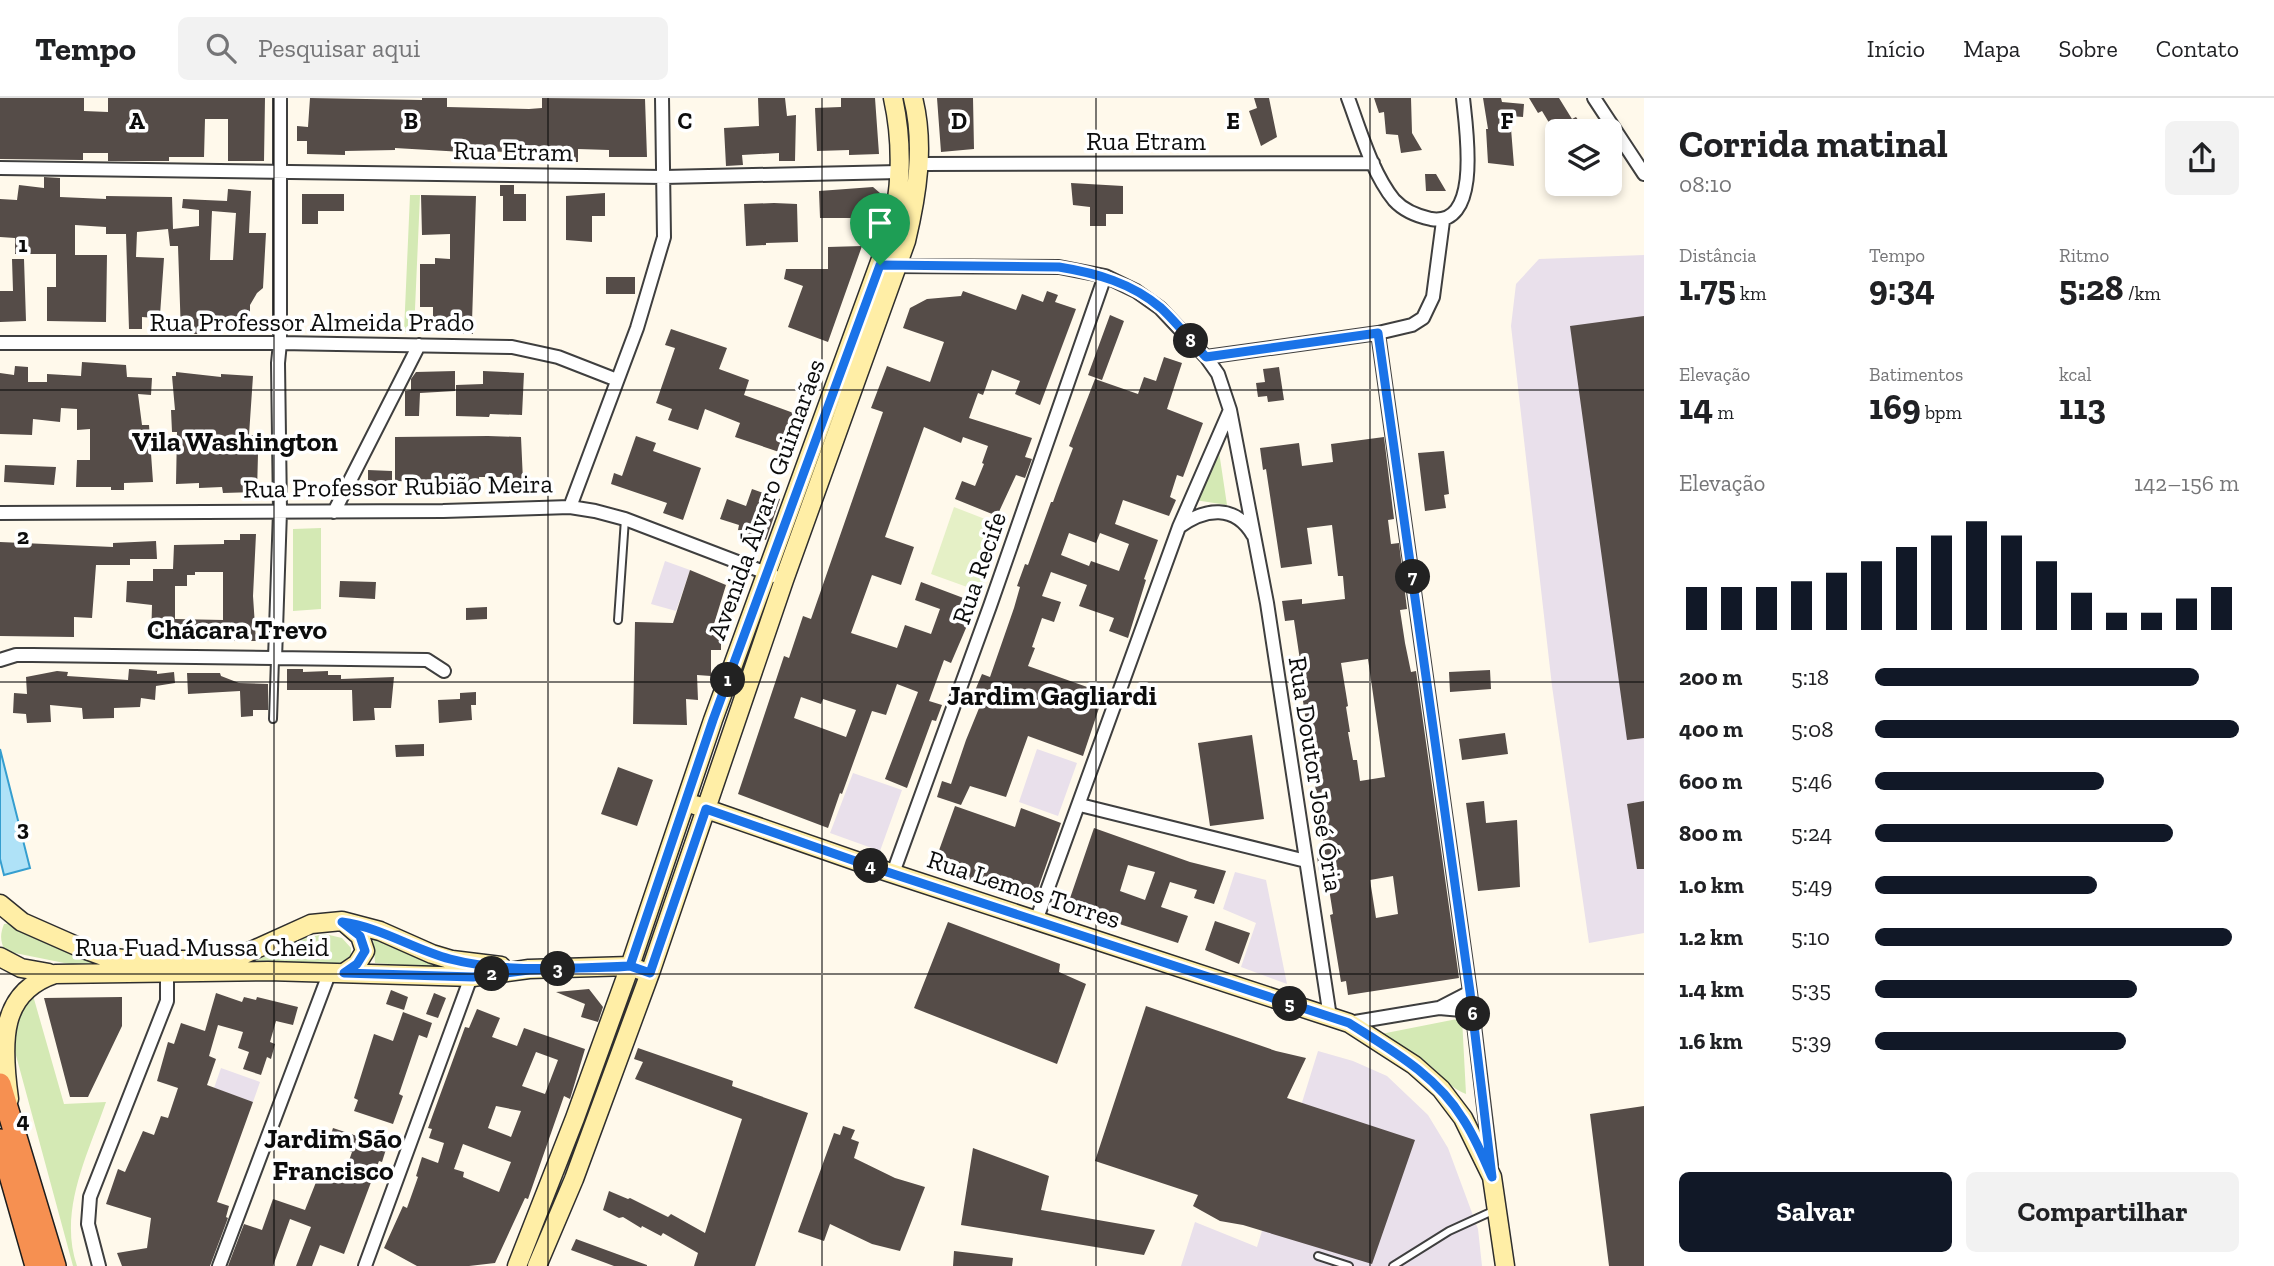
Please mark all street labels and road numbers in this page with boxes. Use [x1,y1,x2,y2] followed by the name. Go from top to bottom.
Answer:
[1086,125,1207,157] street label: Rua Etram
[453,134,574,168] street label: Rua Etram
[150,306,474,338] street label: Rua Professor Almeida Prado
[700,354,832,644] street label: Avenida Álvaro Guimarães
[243,467,554,505] street label: Rua Professor Rubião Meira
[945,508,1013,628] street label: Rua Recife
[1282,654,1350,894] street label: Rua Doutor José Ória
[923,843,1125,935] street label: Rua Lemos Torres
[75,931,329,963] street label: Rua Fuad Mussa Cheid

